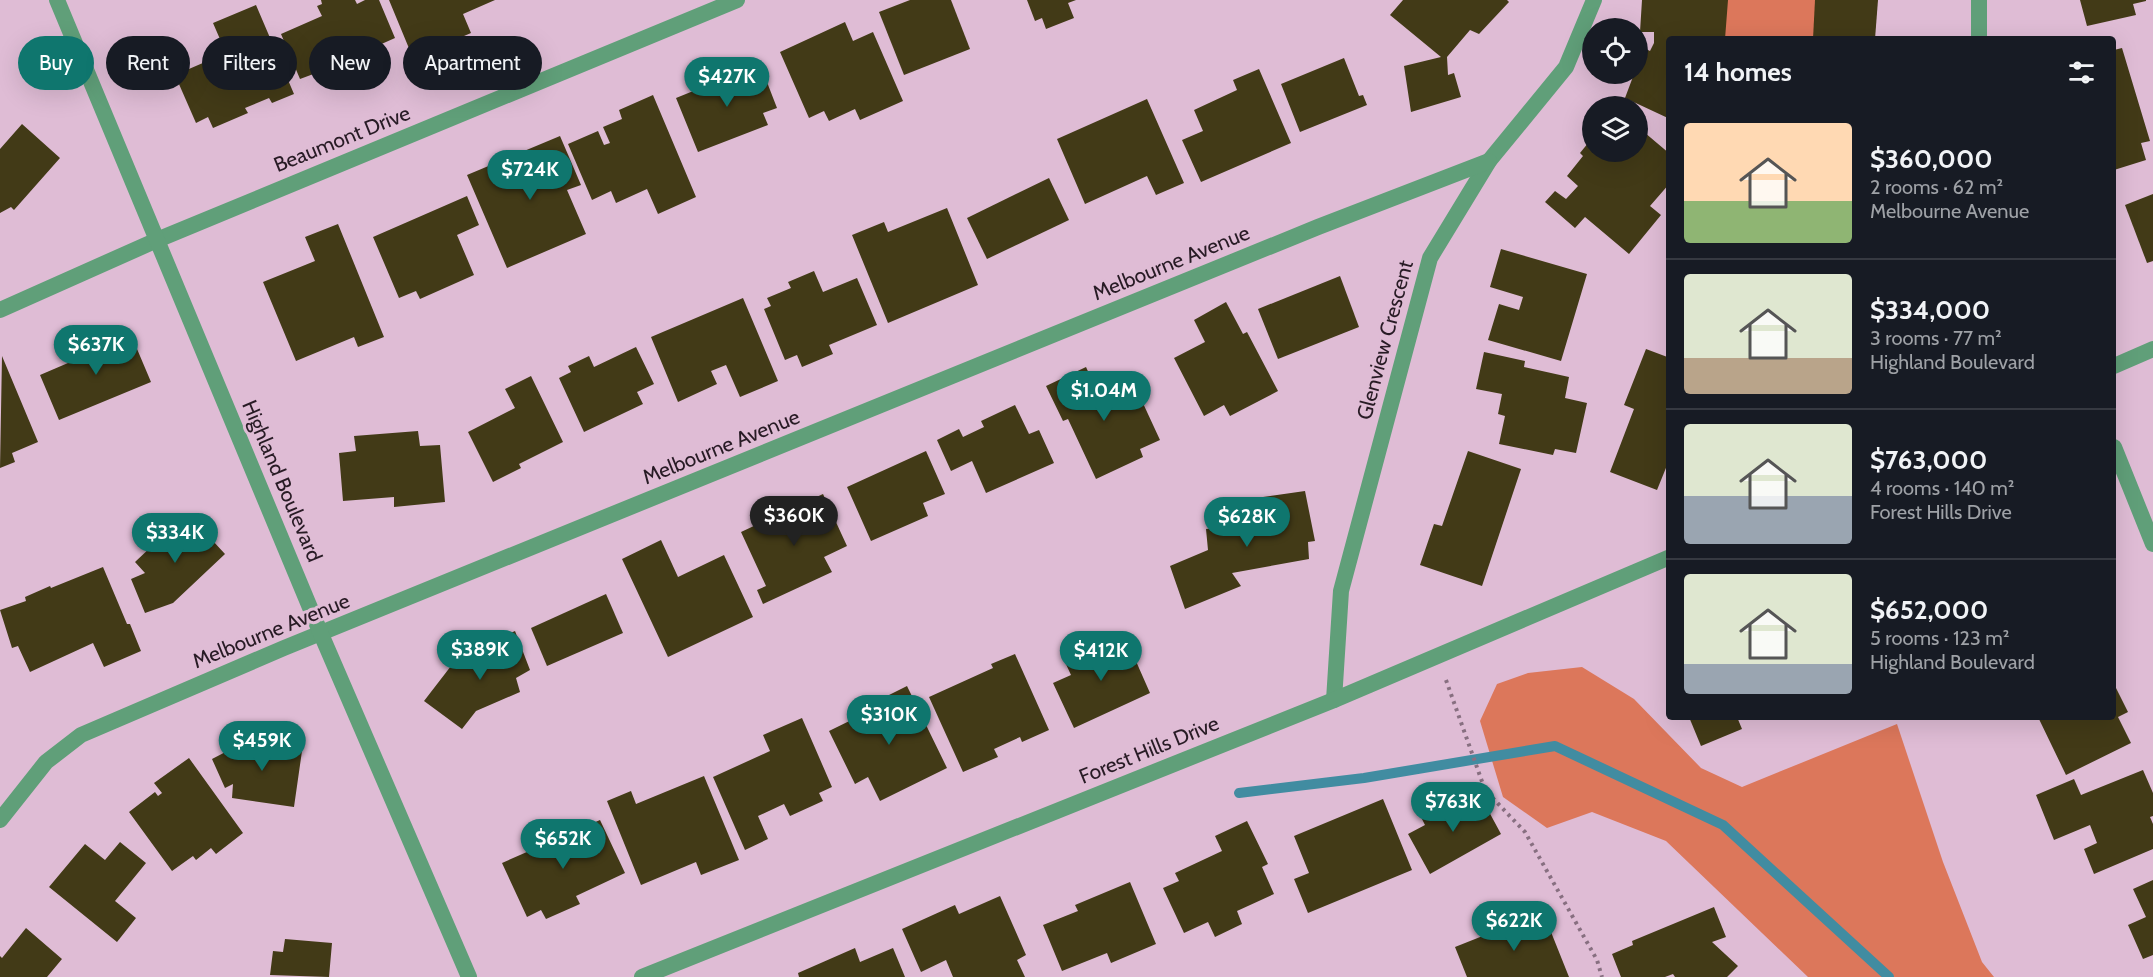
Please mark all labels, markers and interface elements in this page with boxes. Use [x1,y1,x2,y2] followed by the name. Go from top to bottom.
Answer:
[1582,18,1648,162] map controls
[1582,18,1648,84] button: locate
[18,36,94,90] chip: Buy
[106,36,190,90] chip: Rent
[202,36,297,90] chip: Filters
[309,36,391,90] chip: New
[403,36,542,90] chip: Apartment
[1684,56,1792,88] text: 14 homes
[2065,56,2098,89] icon: filters
[685,57,769,108] pin: $427K
[698,64,756,88] text: $427K
[1582,96,1648,162] button: layers
[270,100,414,177] street label: Beaumont Drive
[1870,143,1993,175] text: $360,000
[1732,147,1804,219] icon: home
[488,150,572,201] pin: $724K
[501,157,559,181] text: $724K
[1870,175,2003,199] text: 2 rooms · 62 m²
[1870,199,2029,223] text: Melbourne Avenue
[1089,220,1253,305] street label: Melbourne Avenue
[1351,257,1418,422] street label: Glenview Crescent
[1870,294,1990,326] text: $334,000
[1732,298,1804,370] icon: home
[54,325,138,376] pin: $637K
[1870,326,2002,350] text: 3 rooms · 77 m²
[68,332,124,356] text: $637K
[1870,350,2035,374] text: Highland Boulevard
[1055,371,1153,422] pin: $1.04M
[1071,378,1137,402] text: $1.04M
[237,396,328,565] street label: Highland Boulevard
[639,404,803,489] street label: Melbourne Avenue
[1870,444,1987,476] text: $763,000
[1732,448,1804,520] icon: home
[1870,476,2014,500] text: 4 rooms · 140 m²
[752,496,836,547] pin: $360K
[1205,497,1289,548] pin: $628K
[1870,500,2012,524] text: Forest Hills Drive
[764,503,824,527] text: $360K
[1218,504,1276,528] text: $628K
[133,513,217,564] pin: $334K
[146,520,204,544] text: $334K
[189,588,353,673] street label: Melbourne Avenue
[1870,594,1988,626] text: $652,000
[1732,598,1804,670] icon: home
[1870,626,2009,650] text: 5 rooms · 123 m²
[438,630,522,681] pin: $389K
[1059,631,1143,682] pin: $412K
[451,637,509,661] text: $389K
[1074,638,1128,662] text: $412K
[1870,650,2035,674] text: Highland Boulevard
[847,695,931,746] pin: $310K
[861,702,917,726] text: $310K
[1075,710,1223,789] street label: Forest Hills Drive
[220,721,304,772] pin: $459K
[233,728,291,752] text: $459K
[1411,782,1495,833] pin: $763K
[1425,789,1481,813] text: $763K
[521,819,605,870] pin: $652K
[535,826,591,850] text: $652K
[1472,901,1556,952] pin: $622K
[1486,908,1542,932] text: $622K

